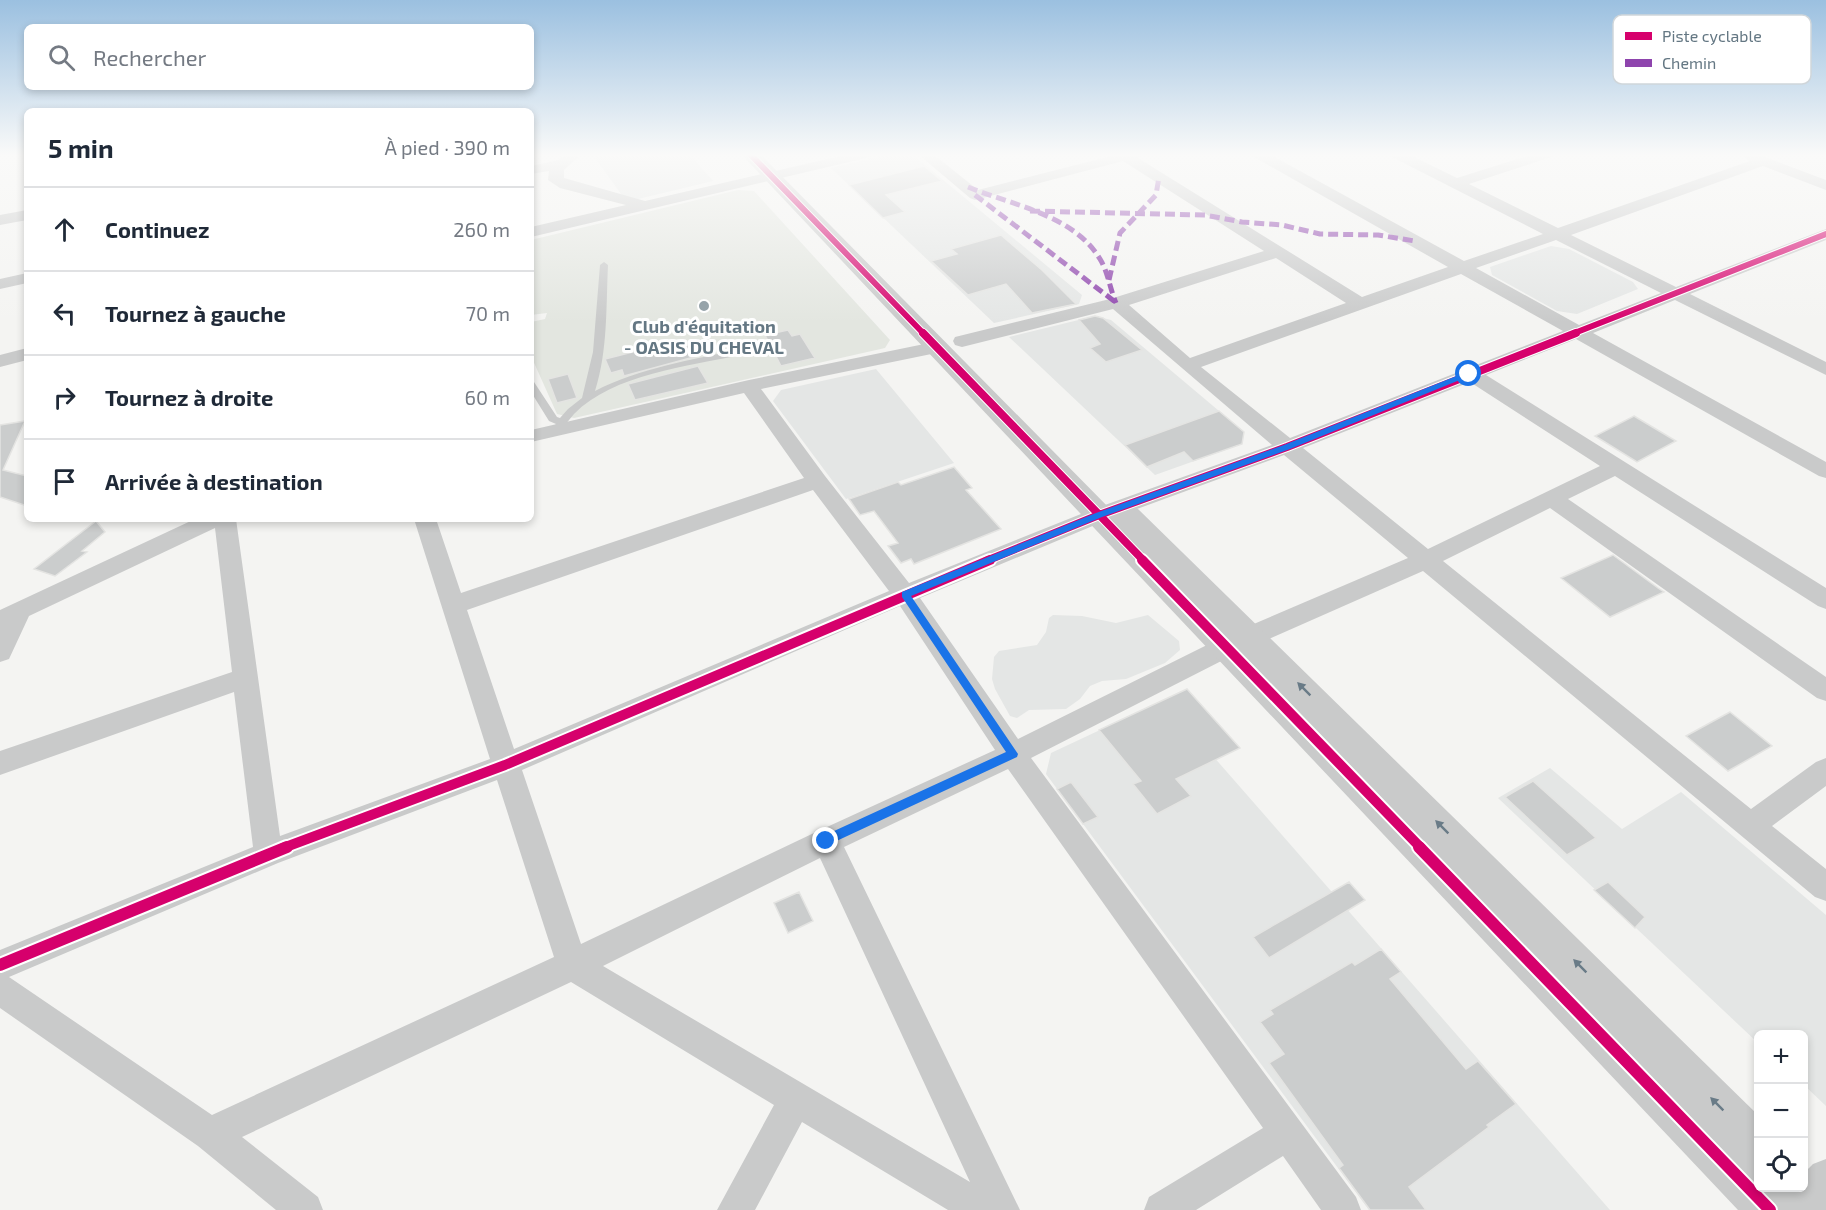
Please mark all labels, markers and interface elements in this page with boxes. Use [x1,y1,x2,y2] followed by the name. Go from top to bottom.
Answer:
[1613,15,1811,84] legend
[24,24,534,90] search box
[1662,26,1762,45] text: Piste cyclable
[45,41,78,74] icon: search
[93,44,206,70] text: Rechercher
[1662,53,1716,72] text: Chemin
[48,132,114,163] text: 5 min
[385,135,510,159] text: À pied · 390 m
[48,213,81,246] icon: ahead
[105,216,209,242] text: Continuez
[453,217,510,241] text: 260 m
[48,297,81,330] icon: left
[697,299,711,313] marker: Club d'équitation - OASIS DU CHEVAL
[105,300,286,326] text: Tournez à gauche
[466,301,510,325] text: 70 m
[624,315,784,358] place label: Club d'équitation - OASIS DU CHEVAL
[1455,360,1481,386] route start
[48,381,81,414] icon: right
[105,384,274,410] text: Tournez à droite
[465,385,510,409] text: 60 m
[48,465,81,498] icon: arrive
[105,468,323,494] text: Arrivée à destination
[1298,683,1312,697] one-way arrow
[1435,821,1449,835] one-way arrow
[812,827,838,853] route end
[1573,959,1587,973] one-way arrow
[1754,1030,1808,1192] map controls
[1754,1030,1808,1084] button: +
[1754,1084,1808,1138] button: −
[1711,1097,1725,1111] one-way arrow
[1754,1138,1808,1192] button: locate

